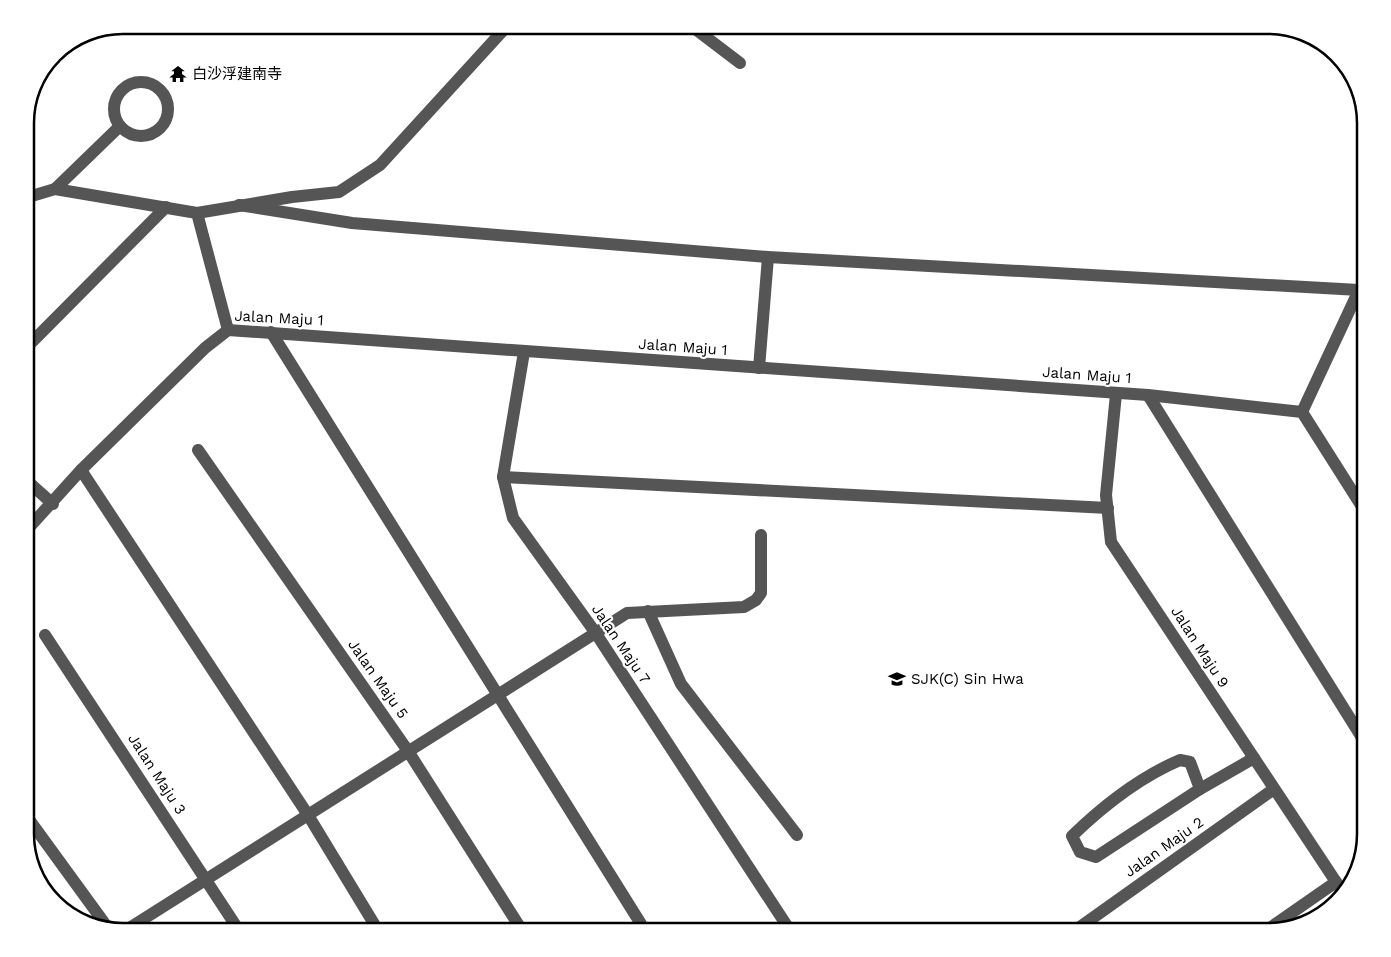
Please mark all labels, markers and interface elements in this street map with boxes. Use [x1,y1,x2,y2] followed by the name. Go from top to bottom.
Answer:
[168,64,188,84] temple icon: 白沙浮建南寺
[192,65,282,83] place label: 白沙浮建南寺
[234,307,324,329] street label: Jalan Maju 1
[638,335,728,359] street label: Jalan Maju 1
[1042,363,1132,387] street label: Jalan Maju 1
[588,601,654,687] street label: Jalan Maju 7
[1167,603,1233,691] street label: Jalan Maju 9
[344,636,412,722] street label: Jalan Maju 5
[887,669,907,689] school or university icon: SJK(C) Sin Hwa
[911,670,1024,688] place label: SJK(C) Sin Hwa
[124,730,190,818] street label: Jalan Maju 3
[1121,813,1207,881] street label: Jalan Maju 2

